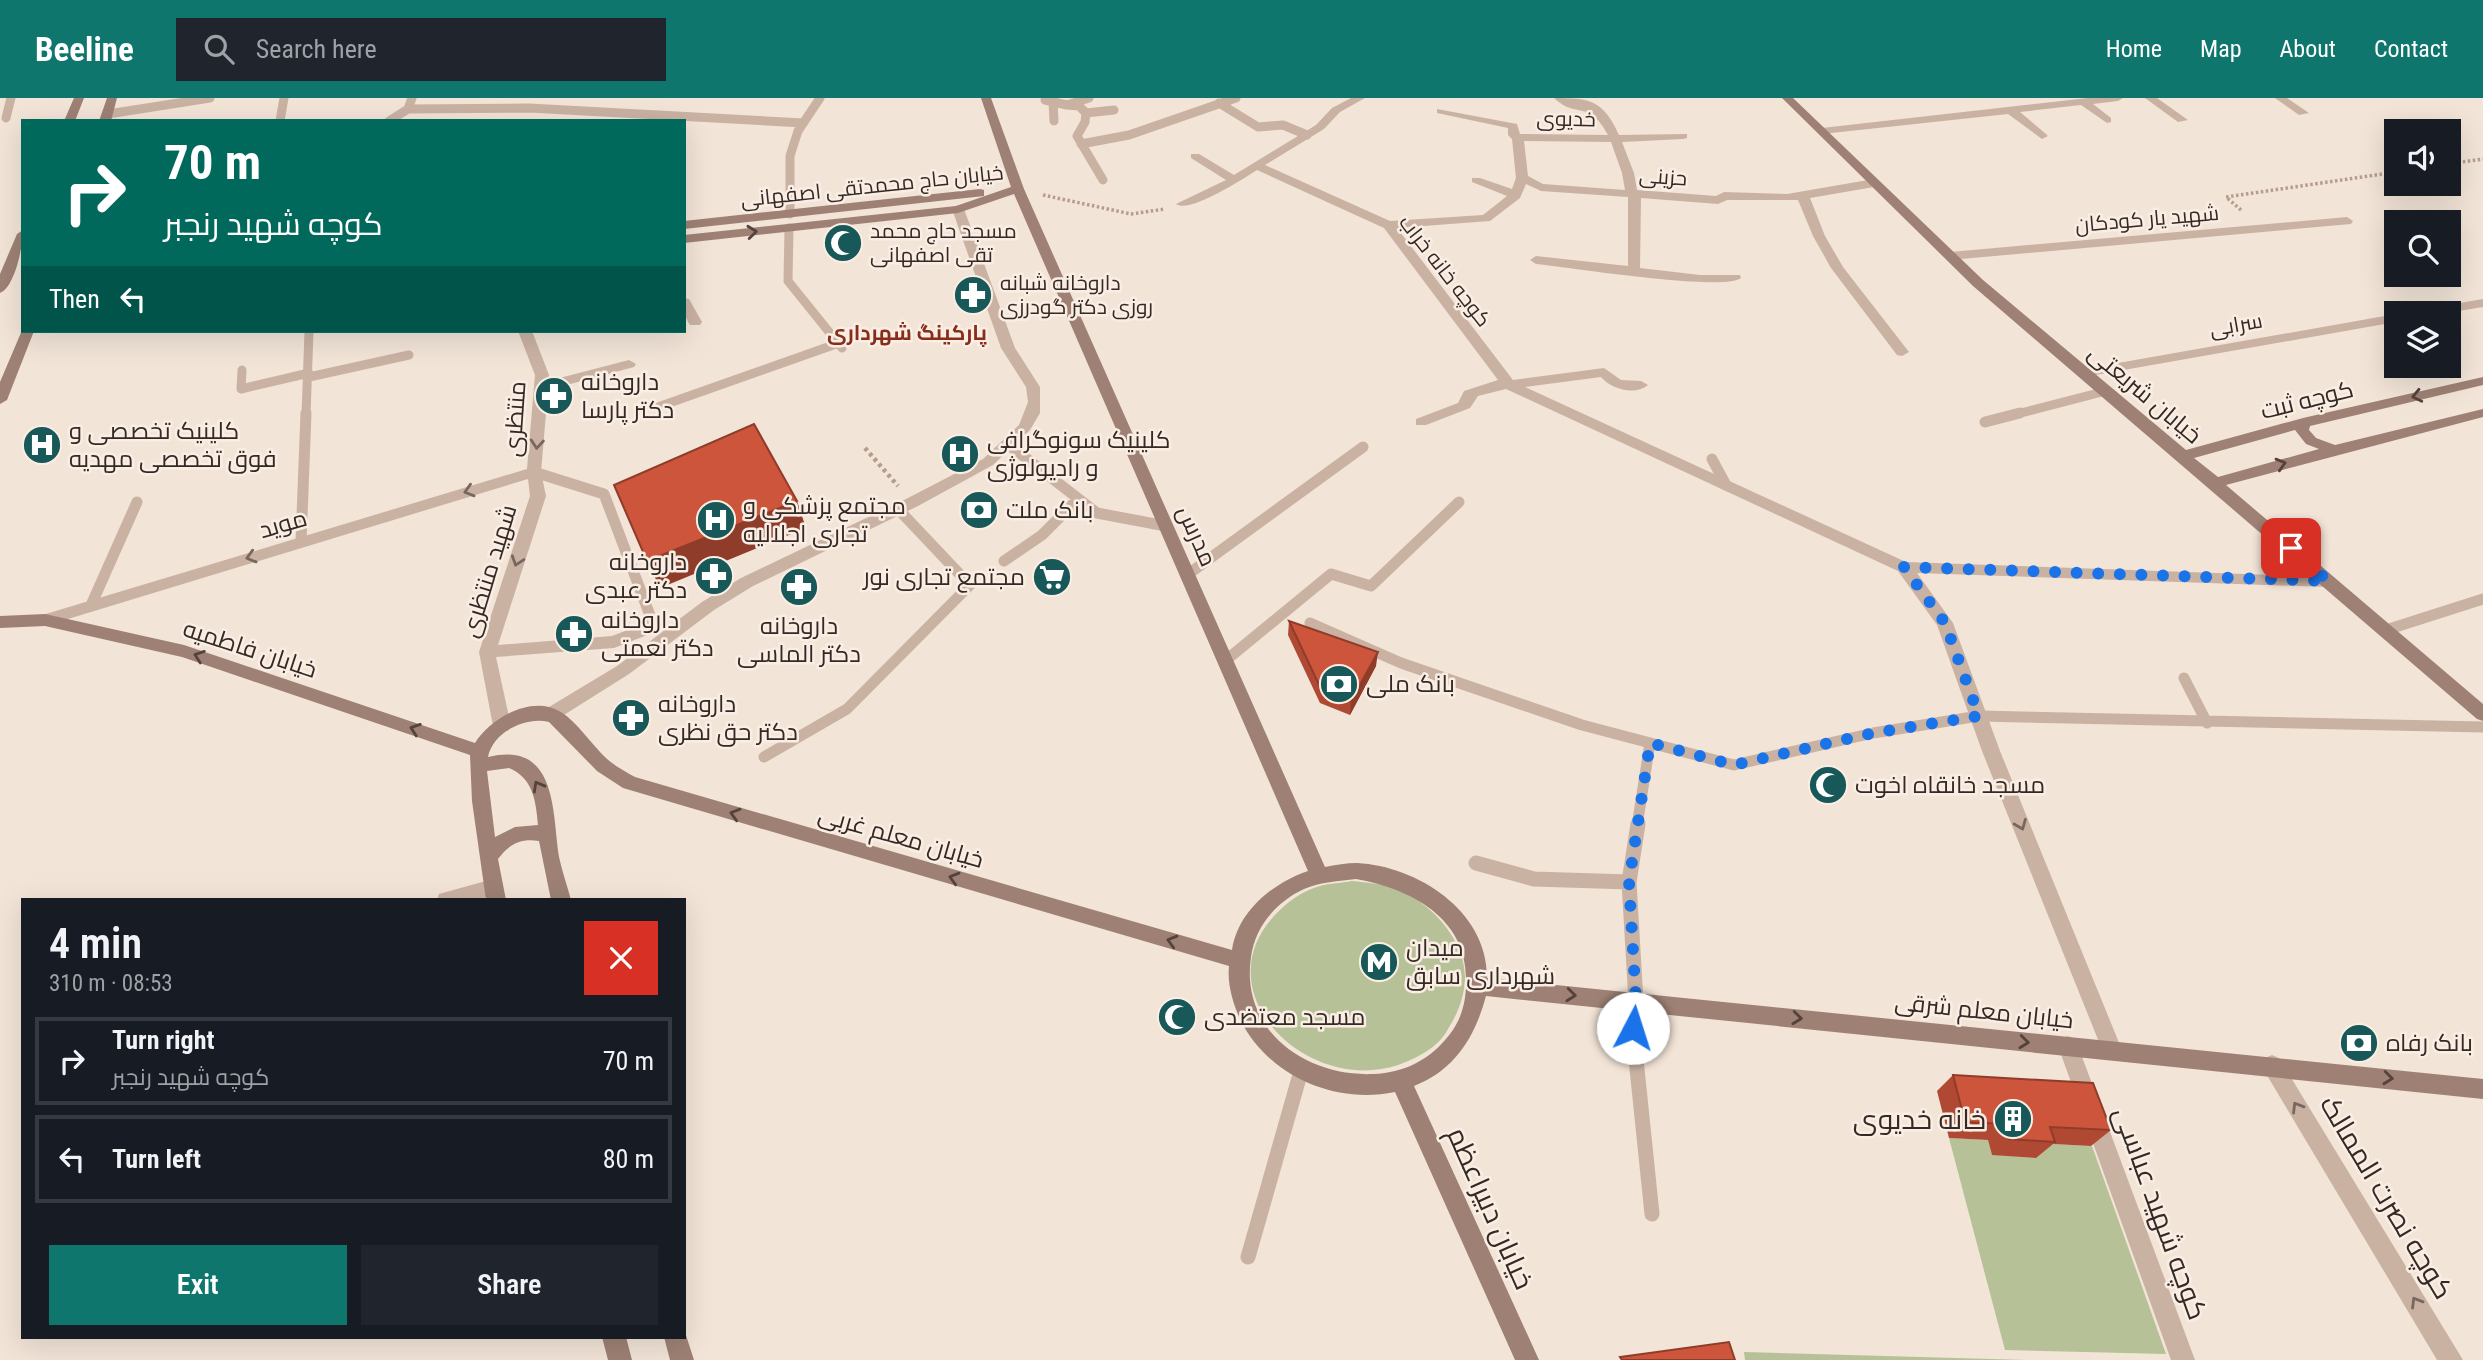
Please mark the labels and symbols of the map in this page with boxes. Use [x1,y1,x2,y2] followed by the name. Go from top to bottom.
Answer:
[1536,106,1596,133] street label: خدیوی
[739,160,1005,214] street label: خیابان حاج محمدتقی اصفهانی
[1638,163,1688,192] street label: حزینی
[2074,201,2220,238] street label: شهید یار کودکان
[1393,211,1496,333] street label: کوچه خانه خراب
[870,219,1017,268] place label: مسجد حاج محمد تقی اصفهانی
[822,222,864,264] mosque icon: مسجد حاج محمد تقی اصفهانی
[746,224,758,239] one-way arrow
[1000,271,1153,320] place label: داروخانه شبانه روزی دکتر گودرزی
[952,274,994,316] pharmacy icon: داروخانه شبانه روزی دکتر گودرزی
[2208,309,2264,342] street label: سرابی
[827,321,987,348] district label: پارکینگ شهرداری
[2083,339,2207,449] street label: خیابان شریعتی
[581,368,674,426] place label: داروخانه دکتر پارسا
[533,375,575,417] pharmacy icon: داروخانه دکتر پارسا
[2258,375,2357,427] street label: کوچه ثبت
[498,380,532,458] street label: منتظری
[2411,388,2423,402] one-way arrow
[69,417,277,474] place label: کلینیک تخصصی و فوق تخصصی مهدیه
[21,424,63,466] hospital icon: کلینیک تخصصی و فوق تخصصی مهدیه
[987,426,1171,482] place label: کلینیک سونوگرافی و رادیولوژی
[939,433,981,475] hospital icon: کلینیک سونوگرافی و رادیولوژی
[530,439,545,450] one-way arrow
[2275,458,2287,473] one-way arrow
[463,483,475,498] one-way arrow
[958,489,1000,531] bank icon: بانک ملت
[743,492,906,548] place label: مجتمع پزشکی و تجاری اجلالیه
[1006,496,1093,524] place label: بانک ملت
[695,499,737,541] hospital icon: مجتمع پزشکی و تجاری اجلالیه
[456,501,522,641] street label: شهید منتظری
[1171,501,1223,571] street label: مدرس
[256,504,310,544] street label: موید
[2261,518,2321,578] pin
[245,548,257,563] one-way arrow
[585,548,687,604] place label: داروخانه دکتر عبدی
[511,554,525,566] one-way arrow
[693,555,735,597] pharmacy icon: داروخانه دکتر عبدی
[1031,556,1073,598] supermarket icon: مجتمع تجاری نور
[861,563,1025,593] place label: مجتمع تجاری نور
[778,566,820,608] pharmacy icon: داروخانه دکتر الماسی
[601,606,714,662] place label: داروخانه دکتر نعمتی
[737,612,861,668] place label: داروخانه دکتر الماسی
[553,613,595,655] pharmacy icon: داروخانه دکتر نعمتی
[180,614,320,684] street label: خیابان فاطمیه
[194,650,206,664] one-way arrow
[1318,663,1360,705] bank icon: بانک ملی
[1366,670,1455,698] place label: بانک ملی
[658,690,798,747] place label: داروخانه دکتر حق نظری
[610,697,652,739] pharmacy icon: داروخانه دکتر حق نظری
[409,723,421,737] one-way arrow
[1807,764,1849,806] mosque icon: مسجد خانقاه اخوت
[1855,771,2045,799] place label: مسجد خانقاه اخوت
[532,780,546,793] one-way arrow
[814,800,987,876] street label: خیابان معلم غربی
[730,808,742,823] one-way arrow
[2013,819,2027,831] one-way arrow
[948,871,960,886] one-way arrow
[1406,934,1555,991] place label: میدان شهرداری سابق
[1167,935,1179,950] one-way arrow
[1358,941,1400,983] metro station icon: میدان شهرداری سابق
[1566,987,1577,1002] one-way arrow
[1893,988,2075,1036] street label: خیابان معلم شرقی
[1596,991,1670,1065] position arrow
[1156,996,1198,1038] mosque icon: مسجد معتضدی
[1204,1003,1365,1031] place label: مسجد معتضدی
[1792,1011,1803,1026] one-way arrow
[2338,1022,2380,1064] bank icon: بانک رفاه
[2386,1029,2473,1057] place label: بانک رفاه
[2018,1034,2029,1049] one-way arrow
[2382,1071,2394,1086] one-way arrow
[2311,1090,2460,1306] street label: کوچه نصرت الممالک
[1992,1098,2034,1140] building icon: خانه خدیوی
[2105,1102,2214,1325] street label: کوچه شهید عباسی
[2293,1102,2306,1115] one-way arrow
[1853,1103,1986,1136] place label: خانه خدیوی
[1437,1122,1541,1296] street label: خیابان دبیراعظم
[2411,1296,2424,1309] one-way arrow

